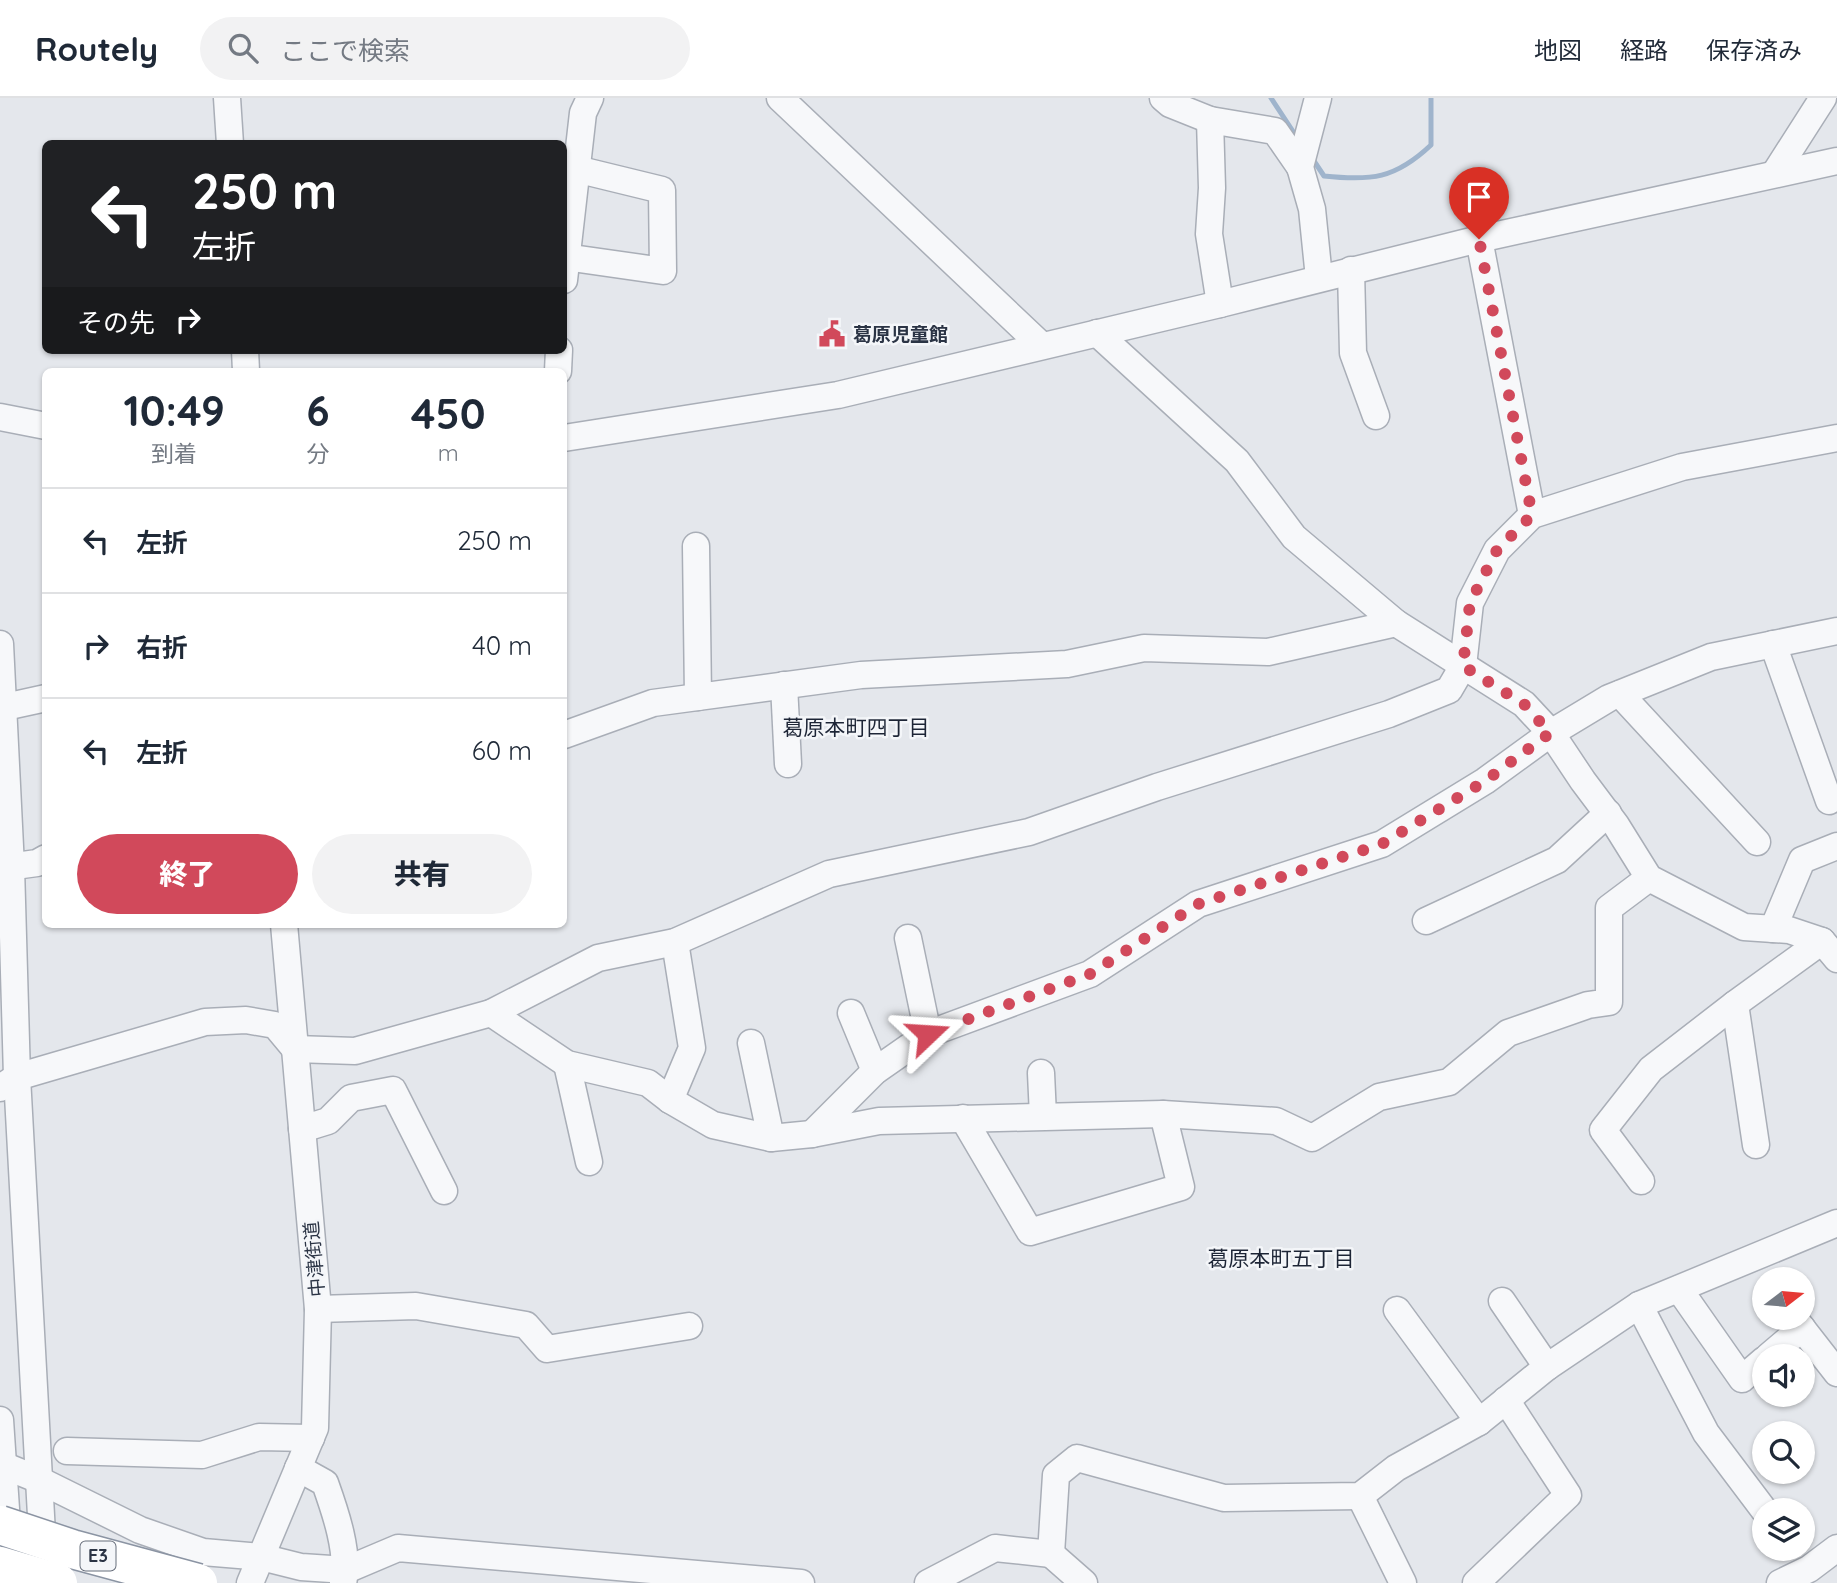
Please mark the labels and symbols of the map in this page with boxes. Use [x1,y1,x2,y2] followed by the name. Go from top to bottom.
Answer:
[1449,167,1509,239] pin
[817,319,847,349] public building icon: 葛原児童館
[853,322,948,346] place label: 葛原児童館
[783,714,930,740] district label: 葛原本町四丁目
[891,997,965,1071] position arrow
[299,1220,329,1298] street label: 中津街道
[1208,1245,1355,1271] district label: 葛原本町五丁目
[1752,1267,1815,1330] north arrow
[80,1541,116,1570] road number: E3

